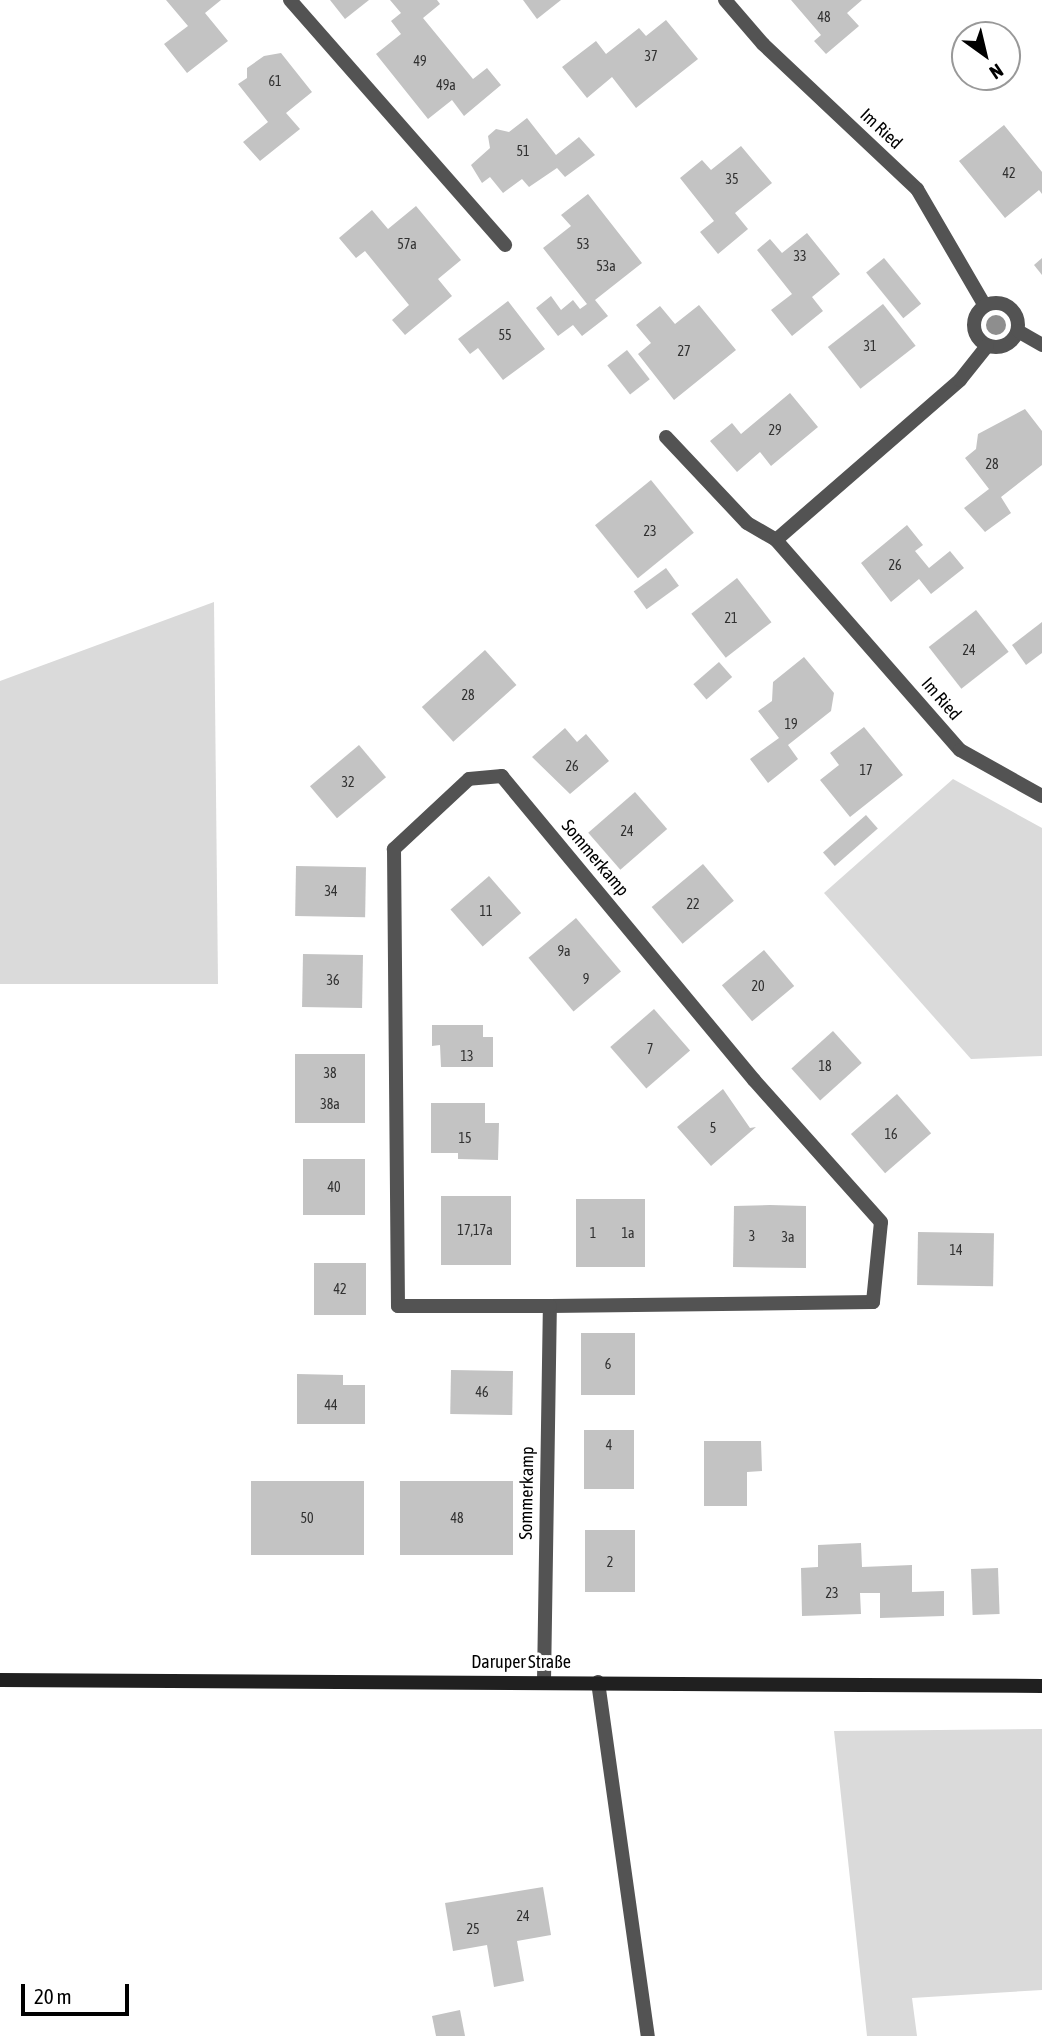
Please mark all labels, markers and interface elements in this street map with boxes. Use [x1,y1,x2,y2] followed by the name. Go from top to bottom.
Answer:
[817,9,831,25] house number: 48
[951,21,1021,91] north arrow
[644,48,658,64] house number: 37
[413,53,427,69] house number: 49
[986,59,1007,84] text: N
[268,73,282,89] house number: 61
[436,77,456,93] house number: 49a
[855,104,907,154] street label: Im Ried
[516,143,530,159] house number: 51
[1002,165,1016,181] house number: 42
[725,171,739,187] house number: 35
[397,236,417,252] house number: 57a
[576,236,590,252] house number: 53
[793,248,807,264] house number: 33
[596,258,616,274] house number: 53a
[498,327,512,343] house number: 55
[863,338,877,354] house number: 31
[677,343,691,359] house number: 27
[768,422,782,438] house number: 29
[985,456,999,472] house number: 28
[643,523,657,539] house number: 23
[888,557,902,573] house number: 26
[724,610,738,626] house number: 21
[962,642,976,658] house number: 24
[917,673,965,725] street label: Im Ried
[461,687,475,703] house number: 28
[784,716,798,732] house number: 19
[565,758,579,774] house number: 26
[859,762,873,778] house number: 17
[341,774,355,790] house number: 32
[557,815,633,901] street label: Sommerkamp
[620,823,634,839] house number: 24
[324,883,338,899] house number: 34
[686,896,700,912] house number: 22
[479,903,493,919] house number: 11
[557,943,571,959] house number: 9a
[583,971,589,987] house number: 9
[326,972,340,988] house number: 36
[751,978,765,994] house number: 20
[647,1041,653,1057] house number: 7
[460,1048,474,1064] house number: 13
[818,1058,832,1074] house number: 18
[323,1065,337,1081] house number: 38
[320,1096,340,1112] house number: 38a
[710,1120,716,1136] house number: 5
[884,1126,898,1142] house number: 16
[458,1130,472,1146] house number: 15
[327,1179,341,1195] house number: 40
[457,1222,493,1238] house number: 17,17a
[590,1225,596,1241] house number: 1
[621,1225,635,1241] house number: 1a
[749,1228,755,1244] house number: 3
[781,1229,795,1245] house number: 3a
[949,1242,963,1258] house number: 14
[333,1281,347,1297] house number: 42
[605,1356,611,1372] house number: 6
[475,1384,489,1400] house number: 46
[324,1397,338,1413] house number: 44
[606,1437,612,1453] house number: 4
[515,1446,539,1540] street label: Sommerkamp
[300,1510,314,1526] house number: 50
[450,1510,464,1526] house number: 48
[607,1554,613,1570] house number: 2
[825,1585,839,1601] house number: 23
[471,1651,571,1673] street label: Daruper Straße
[516,1908,530,1924] house number: 24
[466,1921,480,1937] house number: 25
[24,1969,133,2013] scale bar
[34,1984,72,2008] text: 20 m

